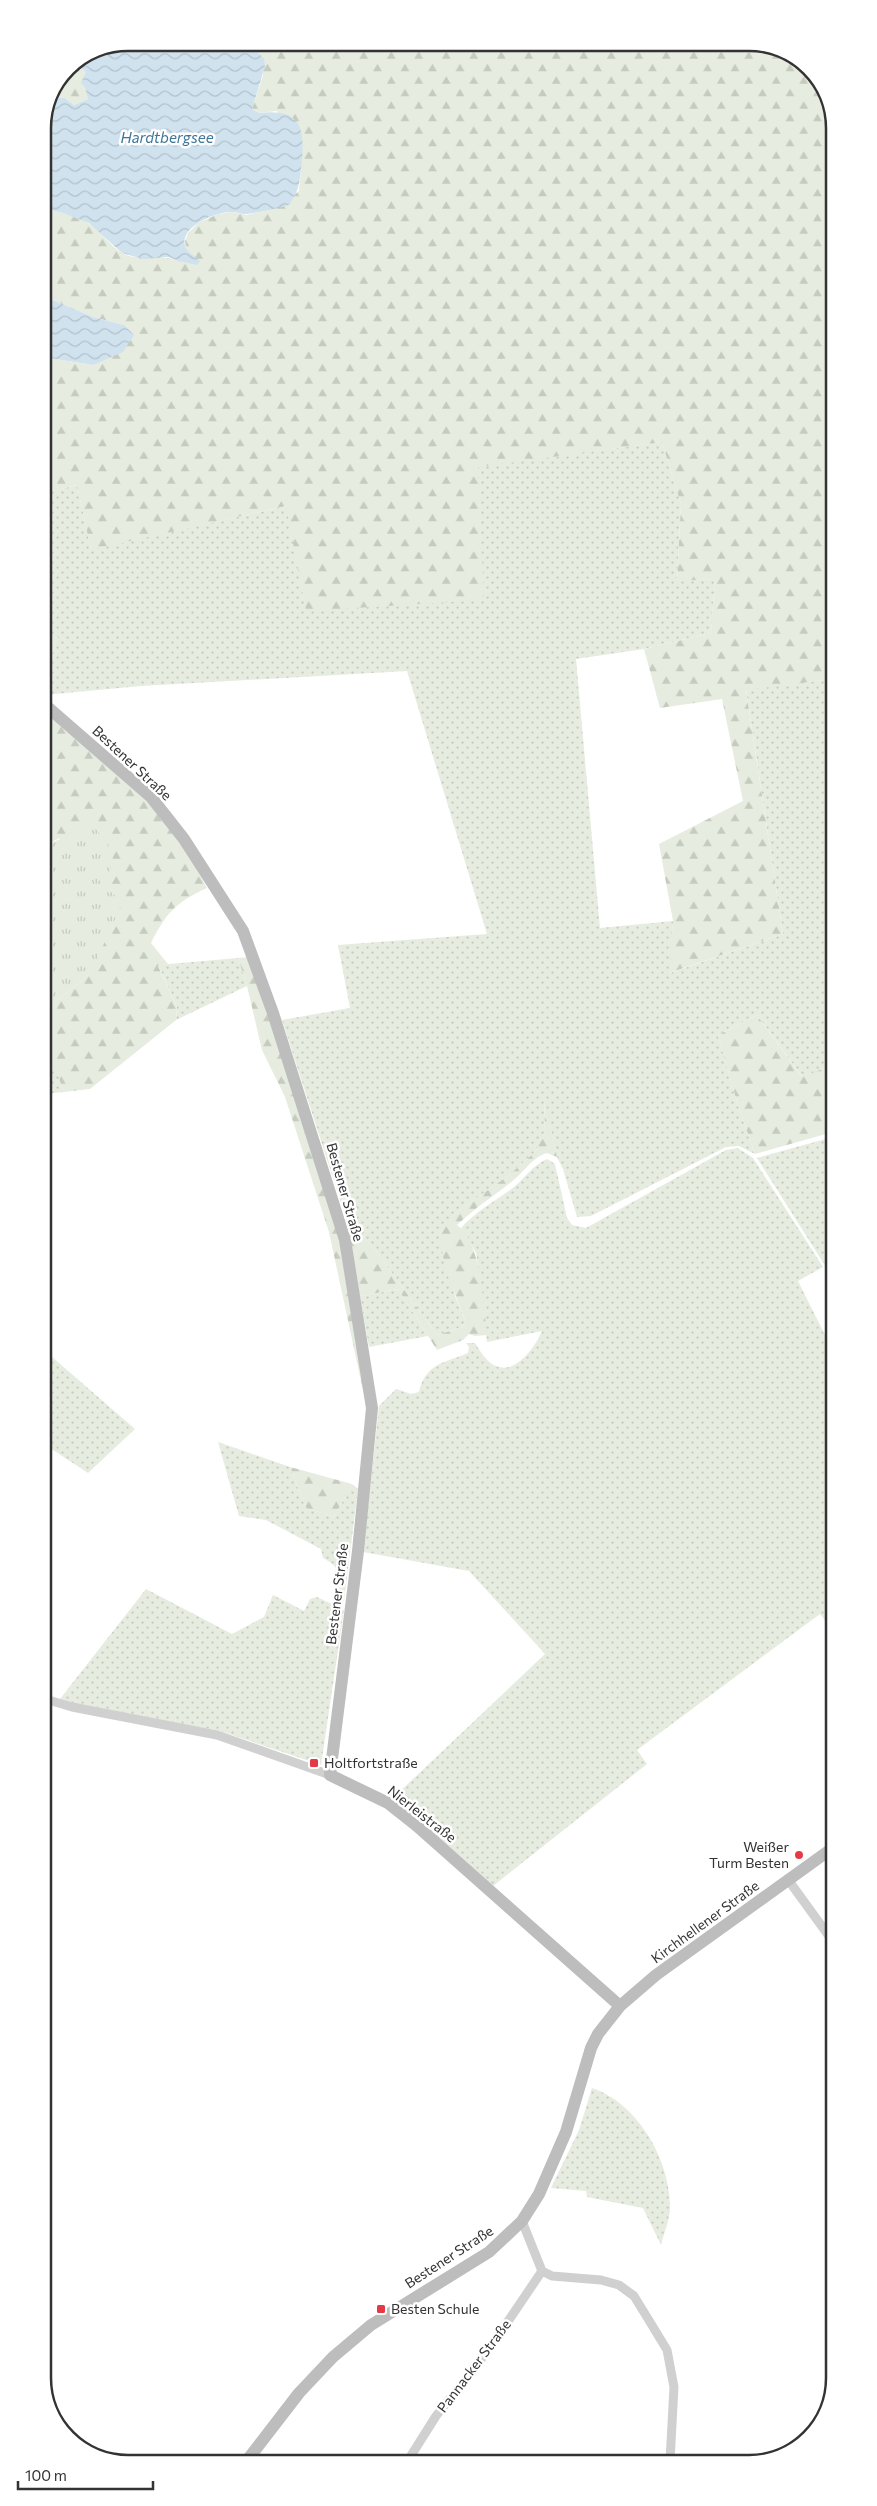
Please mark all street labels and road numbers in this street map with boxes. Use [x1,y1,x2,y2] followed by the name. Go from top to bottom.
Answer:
[89,722,175,804] street label: Bestener Straße
[323,1141,368,1243] street label: Bestener Straße
[322,1542,351,1646] street label: Bestener Straße
[385,1782,460,1846] street label: Nierleistraße
[647,1877,762,1966] street label: Kirchhellener Straße
[401,2222,496,2291] street label: Bestener Straße
[433,2316,514,2415] street label: Pannacker Straße

